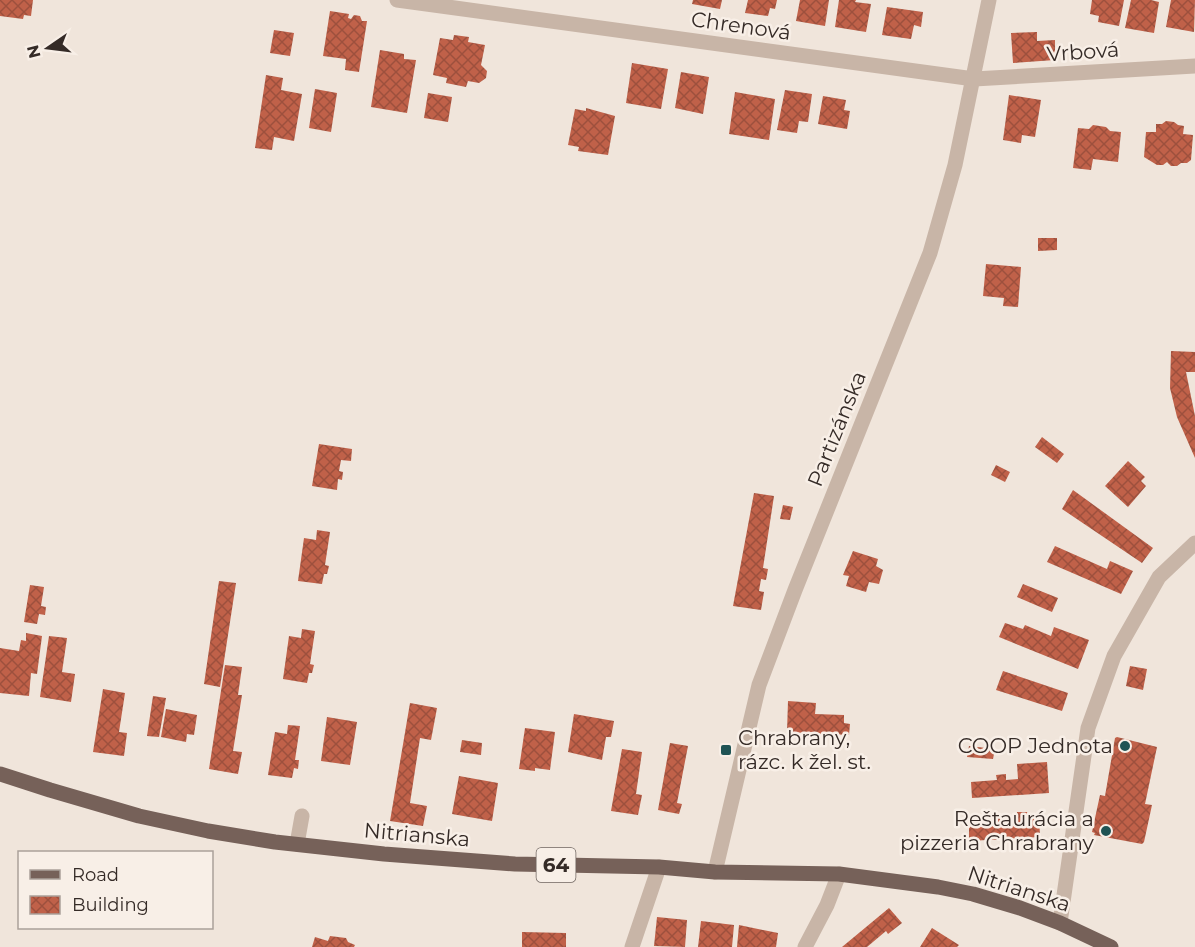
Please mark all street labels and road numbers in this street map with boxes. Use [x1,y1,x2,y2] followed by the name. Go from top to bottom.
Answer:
[690,6,792,45] street label: Chrenová
[1046,36,1120,67] street label: Vrbová
[802,367,871,490] street label: Partizánska
[363,817,471,852] street label: Nitrianska
[536,848,576,882] road number: 64
[965,860,1074,917] street label: Nitrianska

